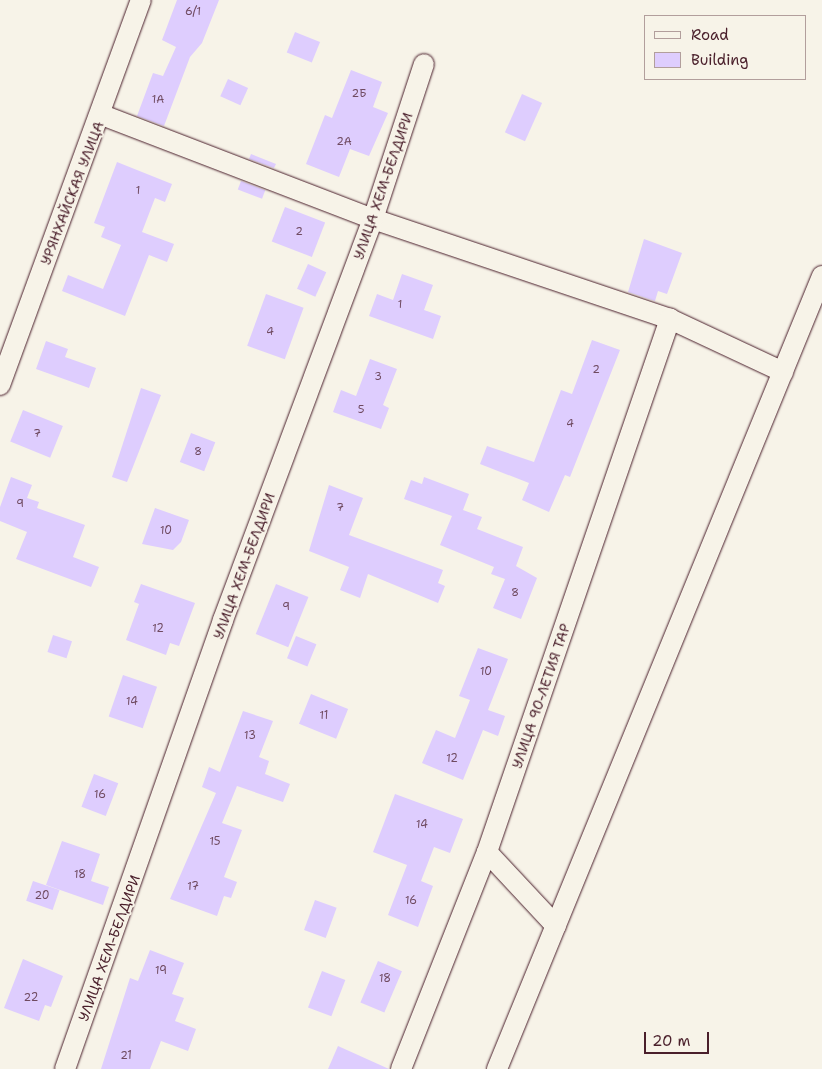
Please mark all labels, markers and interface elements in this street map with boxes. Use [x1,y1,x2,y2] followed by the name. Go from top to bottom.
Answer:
[185,5,201,19] house number: 6/1
[644,15,807,80] legend
[691,25,729,45] text: Road
[691,50,748,70] text: Building
[352,87,366,101] house number: 2Б
[152,93,164,107] house number: 1А
[350,110,416,262] street label: УЛИЦА ХЕМ-БЕЛДИРИ
[37,119,107,267] street label: УРЯНХАЙСКАЯ УЛИЦА
[336,135,352,149] house number: 2А
[136,184,140,198] house number: 1
[295,225,303,239] house number: 2
[398,298,402,312] house number: 1
[266,325,274,339] house number: 4
[592,363,600,377] house number: 2
[374,370,382,384] house number: 3
[358,403,364,417] house number: 5
[566,417,574,431] house number: 4
[33,427,41,441] house number: 7
[194,445,202,459] house number: 8
[210,491,278,641] street label: УЛИЦА ХЕМ-БЕЛДИРИ
[16,497,24,511] house number: 9
[336,501,344,515] house number: 7
[160,524,172,538] house number: 10
[511,586,519,600] house number: 8
[282,600,290,614] house number: 9
[508,621,574,771] street label: УЛИЦА 90-ЛЕТИЯ ТАР
[152,622,164,636] house number: 12
[480,665,492,679] house number: 10
[126,695,138,709] house number: 14
[320,709,328,723] house number: 11
[244,729,256,743] house number: 13
[446,752,458,766] house number: 12
[94,788,106,802] house number: 16
[416,818,428,832] house number: 14
[209,835,221,849] house number: 15
[74,868,86,882] house number: 18
[75,873,143,1023] street label: УЛИЦА ХЕМ-БЕЛДИРИ
[187,880,199,894] house number: 17
[34,889,50,903] house number: 20
[405,894,417,908] house number: 16
[155,964,167,978] house number: 19
[379,972,391,986] house number: 18
[24,991,38,1005] house number: 22
[647,1022,712,1054] scale bar
[652,1031,691,1051] text: 20 m
[120,1049,132,1063] house number: 21

